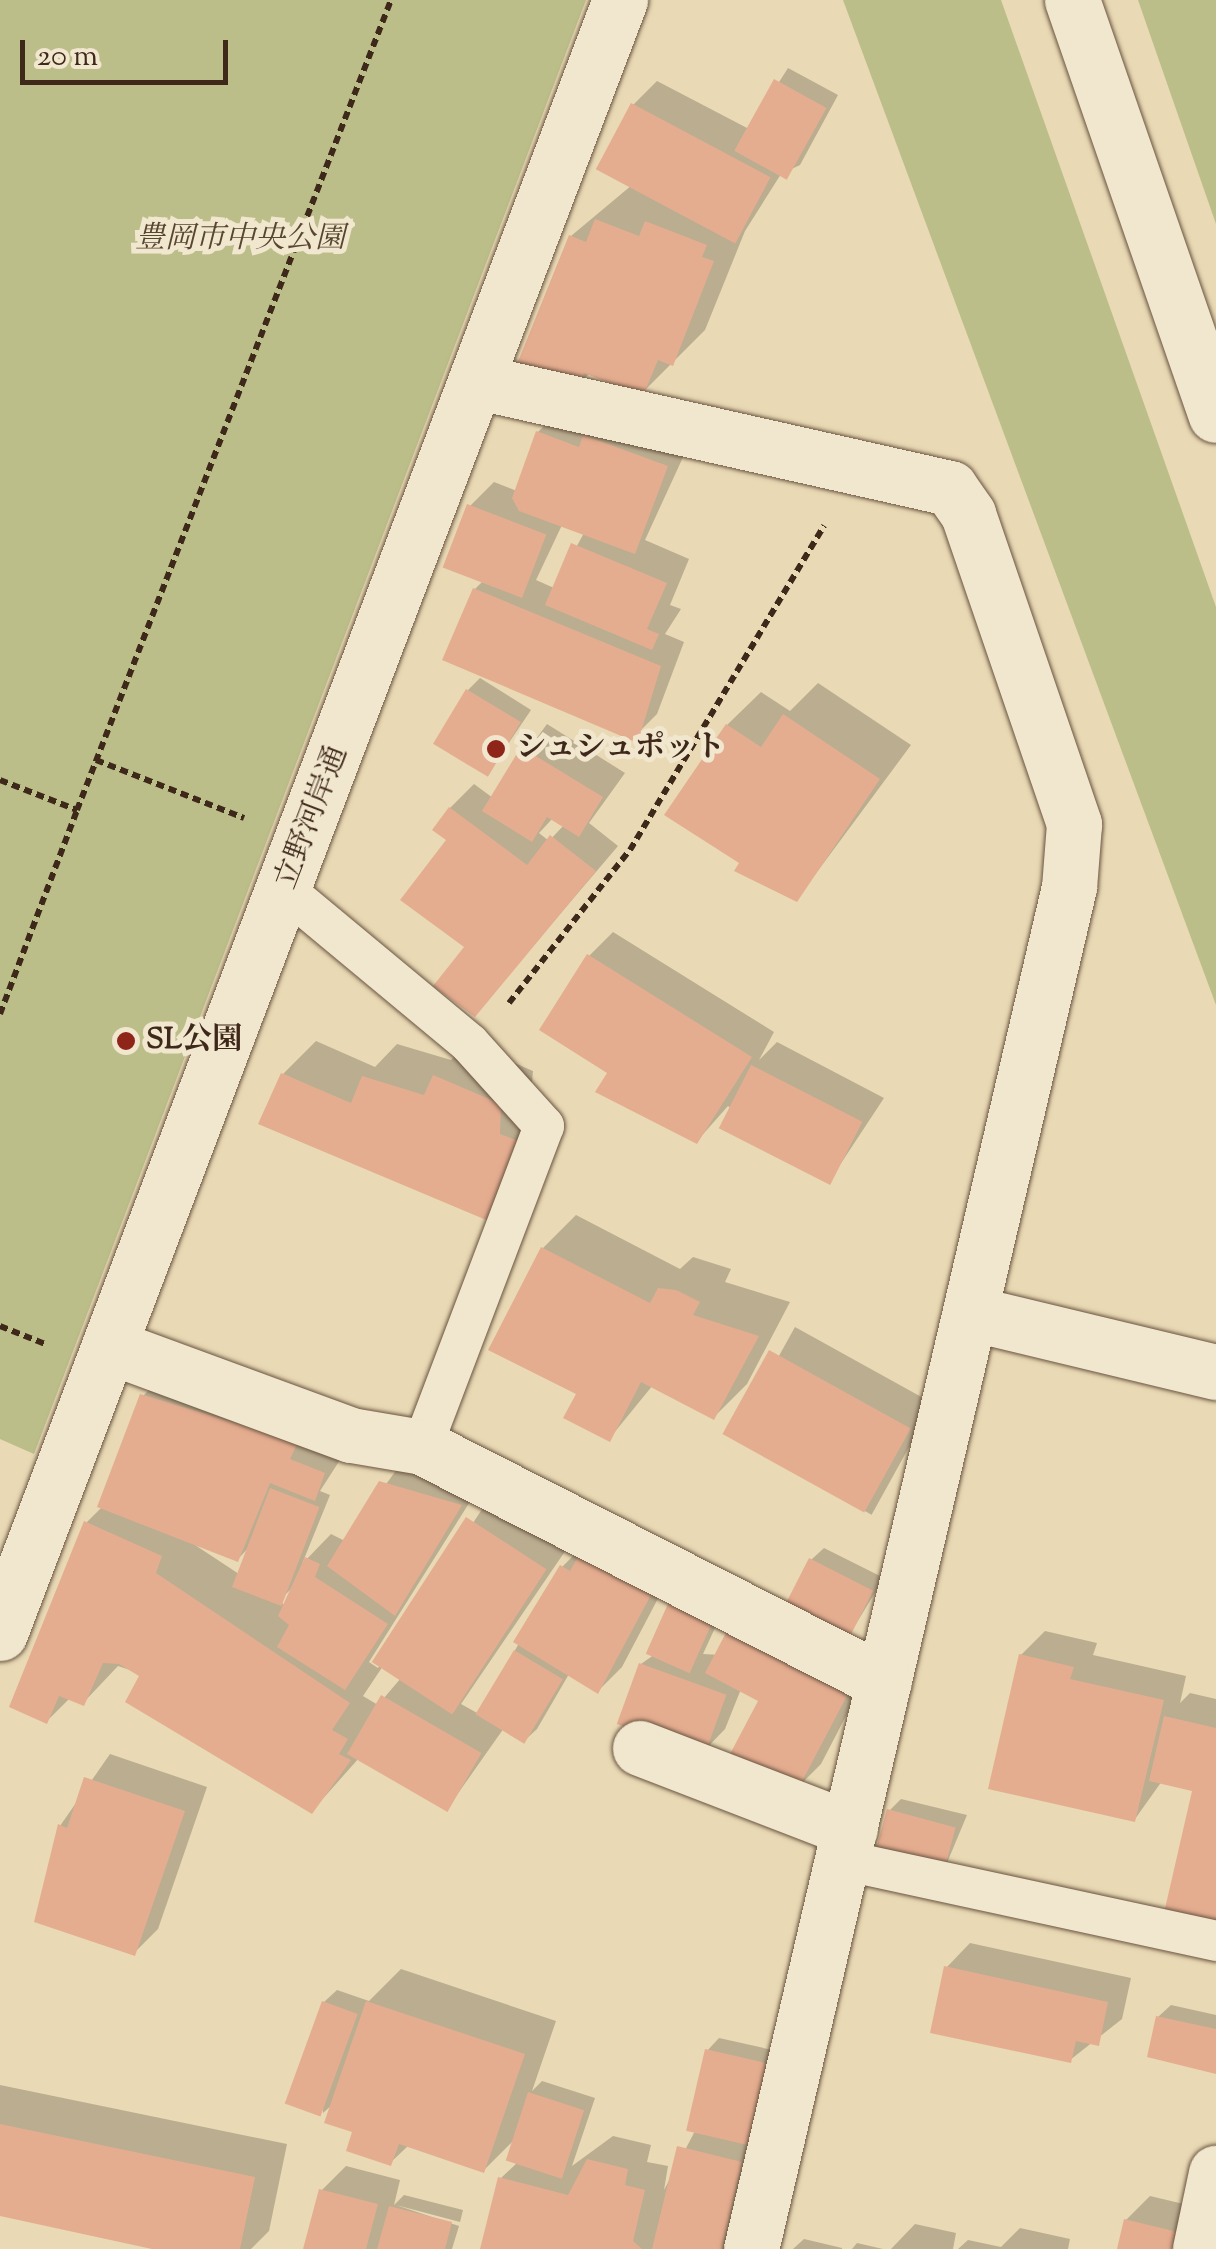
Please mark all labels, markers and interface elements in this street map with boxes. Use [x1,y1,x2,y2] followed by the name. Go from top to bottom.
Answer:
[25,20,232,82] scale bar
[37,36,98,79] text: 20 m
[135,222,345,258] park label: 豊岡市中央公園
[516,731,726,767] place label: シュシュポット
[485,738,507,760] marker: シュシュポット
[269,742,357,894] street label: 立野河岸通
[146,1023,242,1059] place label: SL公園
[115,1030,137,1052] marker: SL公園

